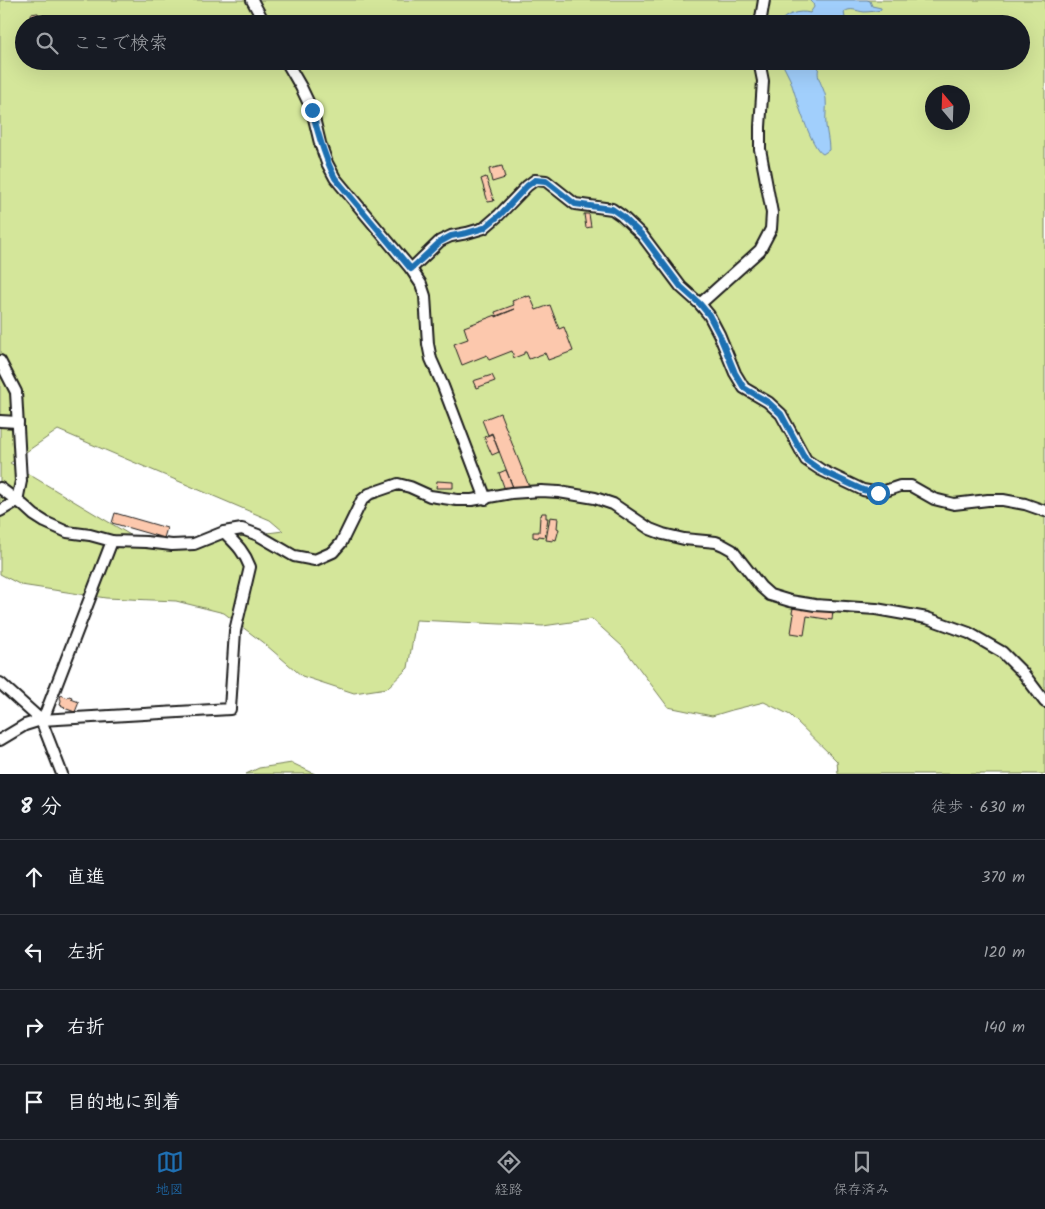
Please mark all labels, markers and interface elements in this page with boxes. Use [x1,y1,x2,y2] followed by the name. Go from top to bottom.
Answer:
[15,15,1030,70] search box
[33,29,61,57] icon: search
[73,29,168,59] text: ここで検索
[925,85,970,130] north arrow
[301,99,324,122] route end
[867,482,890,505] route start
[20,791,61,824] text: 8 分
[931,795,1025,820] text: 徒歩 · 630 m
[20,863,48,891] icon: ahead
[67,863,105,893] text: 直進
[981,865,1025,890] text: 370 m
[20,938,48,966] icon: left
[67,938,105,968] text: 左折
[984,940,1025,965] text: 120 m
[20,1013,48,1041] icon: right
[67,1013,105,1043] text: 右折
[984,1015,1025,1040] text: 140 m
[20,1088,48,1116] icon: arrive
[67,1088,181,1118] text: 目的地に到着
[156,1148,184,1201] tab: 地図
[495,1148,523,1201] tab: 経路
[834,1148,890,1201] tab: 保存済み

